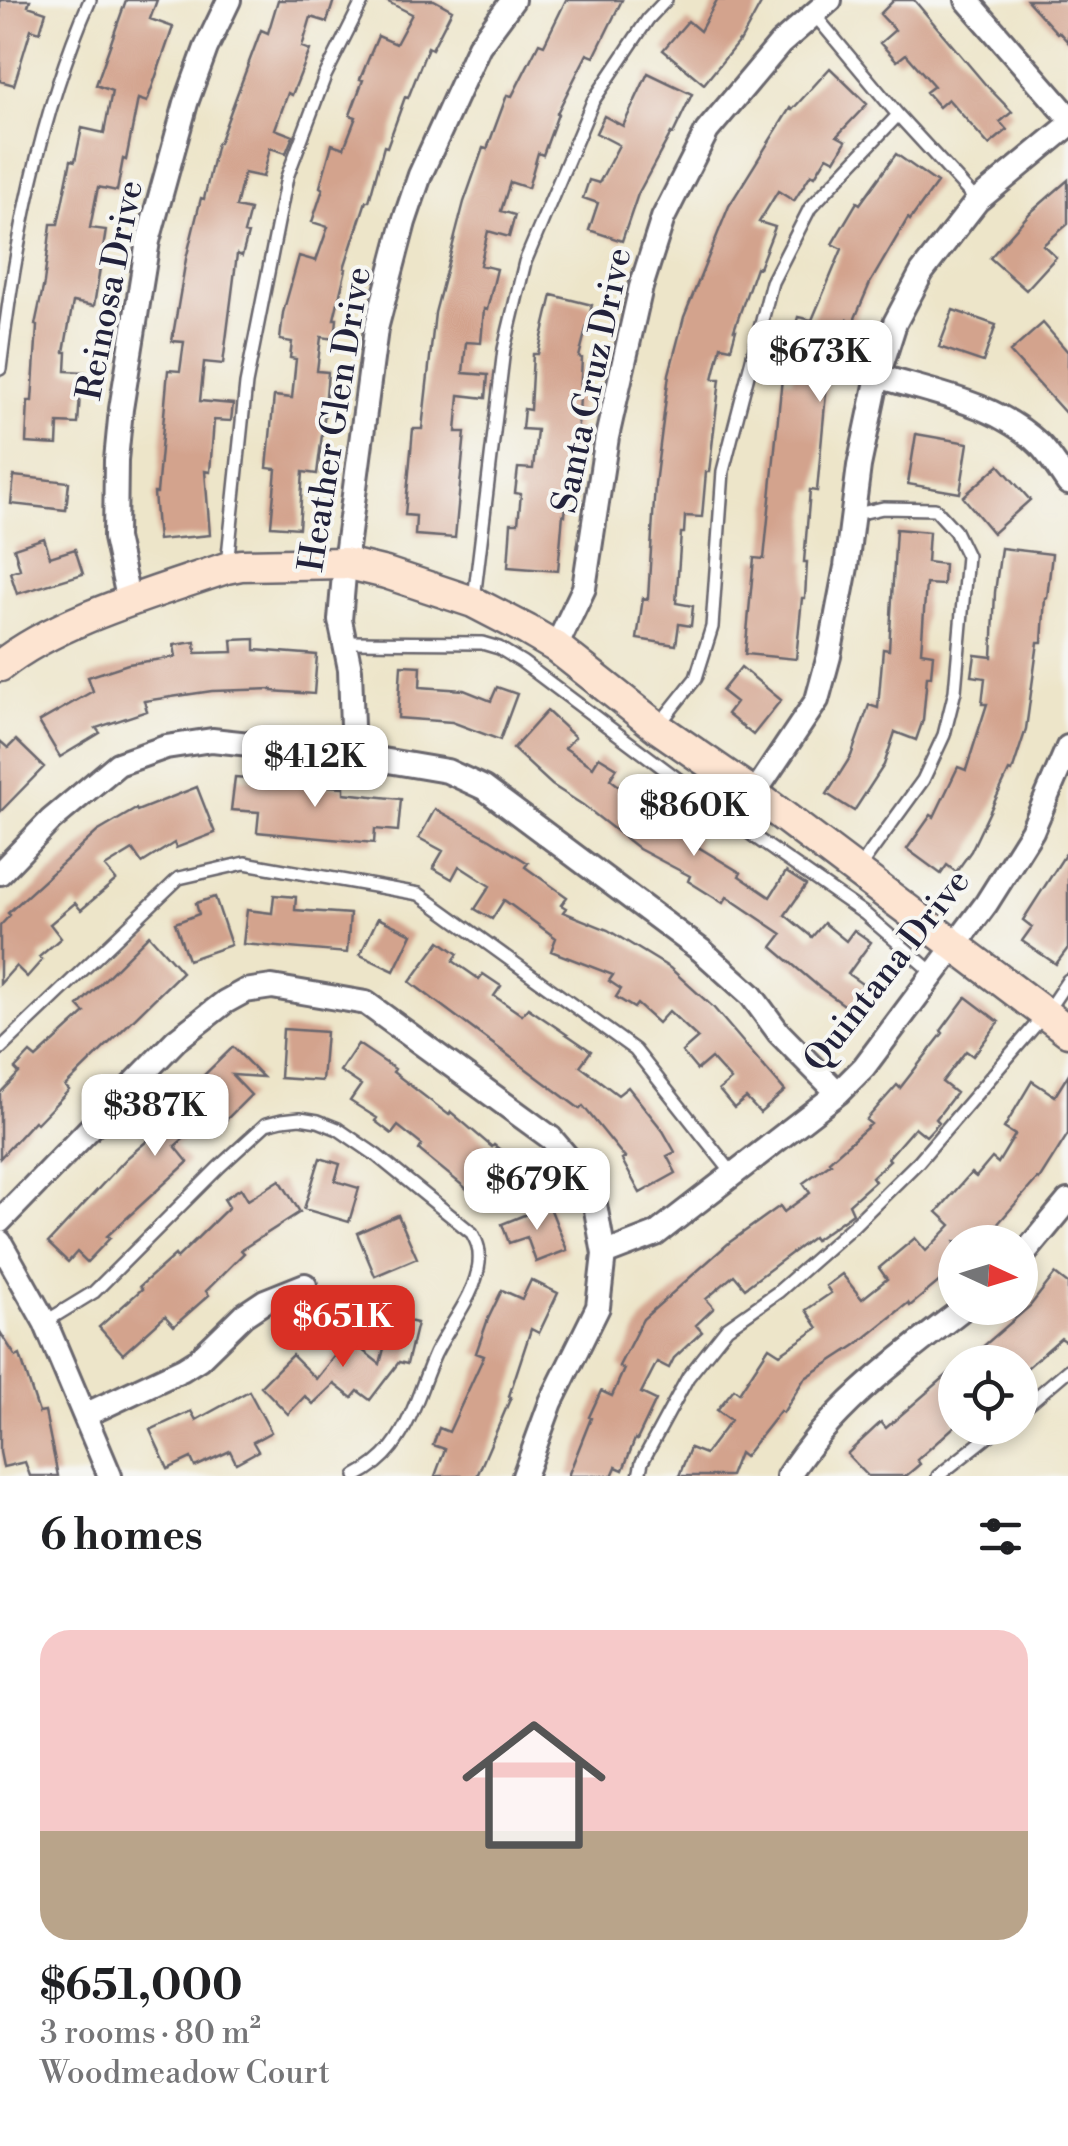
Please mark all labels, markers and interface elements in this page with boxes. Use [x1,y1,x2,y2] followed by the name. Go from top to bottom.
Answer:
[68,177,153,404] street label: Reinosa Drive
[543,244,642,517] street label: Santa Cruz Drive
[290,264,381,575] street label: Heather Glen Drive
[750,320,890,405] pin: $673K
[769,332,871,372] text: $673K
[245,725,385,810] pin: $412K
[264,737,366,777] text: $412K
[624,774,764,859] pin: $860K
[640,786,748,826] text: $860K
[795,861,980,1081] street label: Quintana Drive
[85,1074,225,1159] pin: $387K
[104,1086,206,1126] text: $387K
[467,1148,607,1233] pin: $679K
[486,1160,588,1200] text: $679K
[938,1225,1038,1325] north arrow
[938,1225,1038,1445] map controls
[273,1285,413,1370] pin: $651K
[293,1297,393,1337] text: $651K
[938,1345,1038,1445] button: locate
[973,1509,1028,1564] icon: filters
[40,1510,203,1563] text: 6 homes
[444,1695,624,1875] icon: home
[40,1960,243,2013] text: $651,000
[40,2013,261,2053] text: 3 rooms · 80 m²
[40,2053,330,2093] text: Woodmeadow Court

